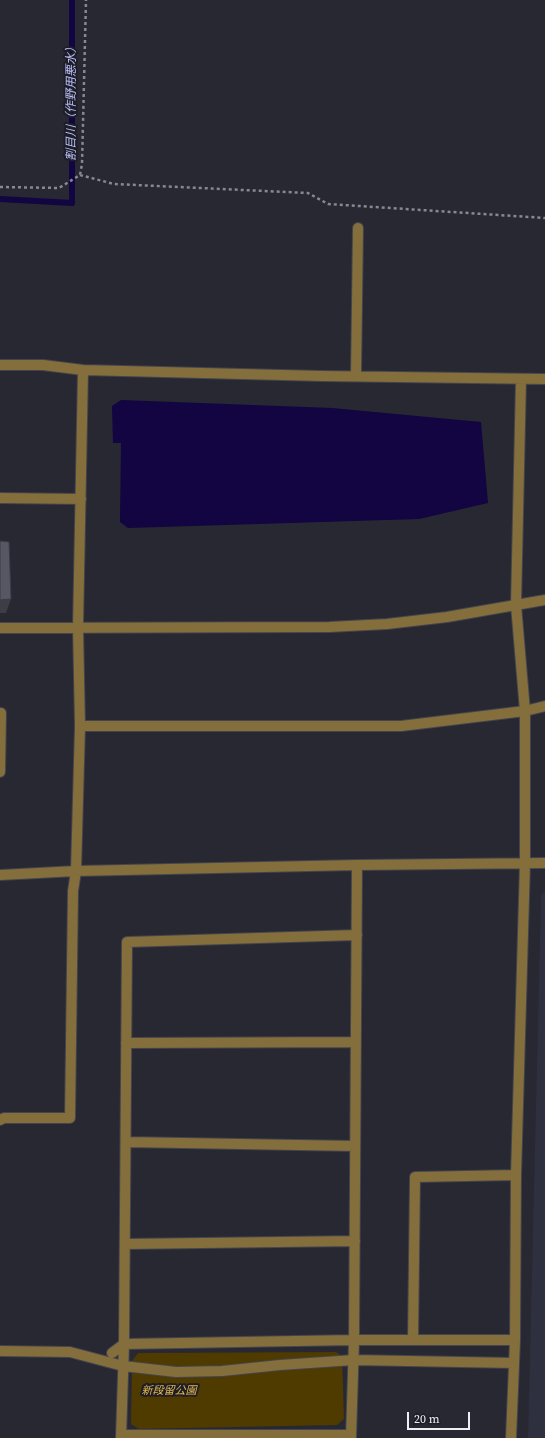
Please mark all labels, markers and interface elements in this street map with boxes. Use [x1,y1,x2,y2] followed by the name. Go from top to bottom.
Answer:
[65,41,79,161] water label: 割目川（作野用悪水）
[142,1384,196,1398] park label: 新段留公園
[409,1404,472,1430] scale bar
[414,1411,440,1427] text: 20 m

